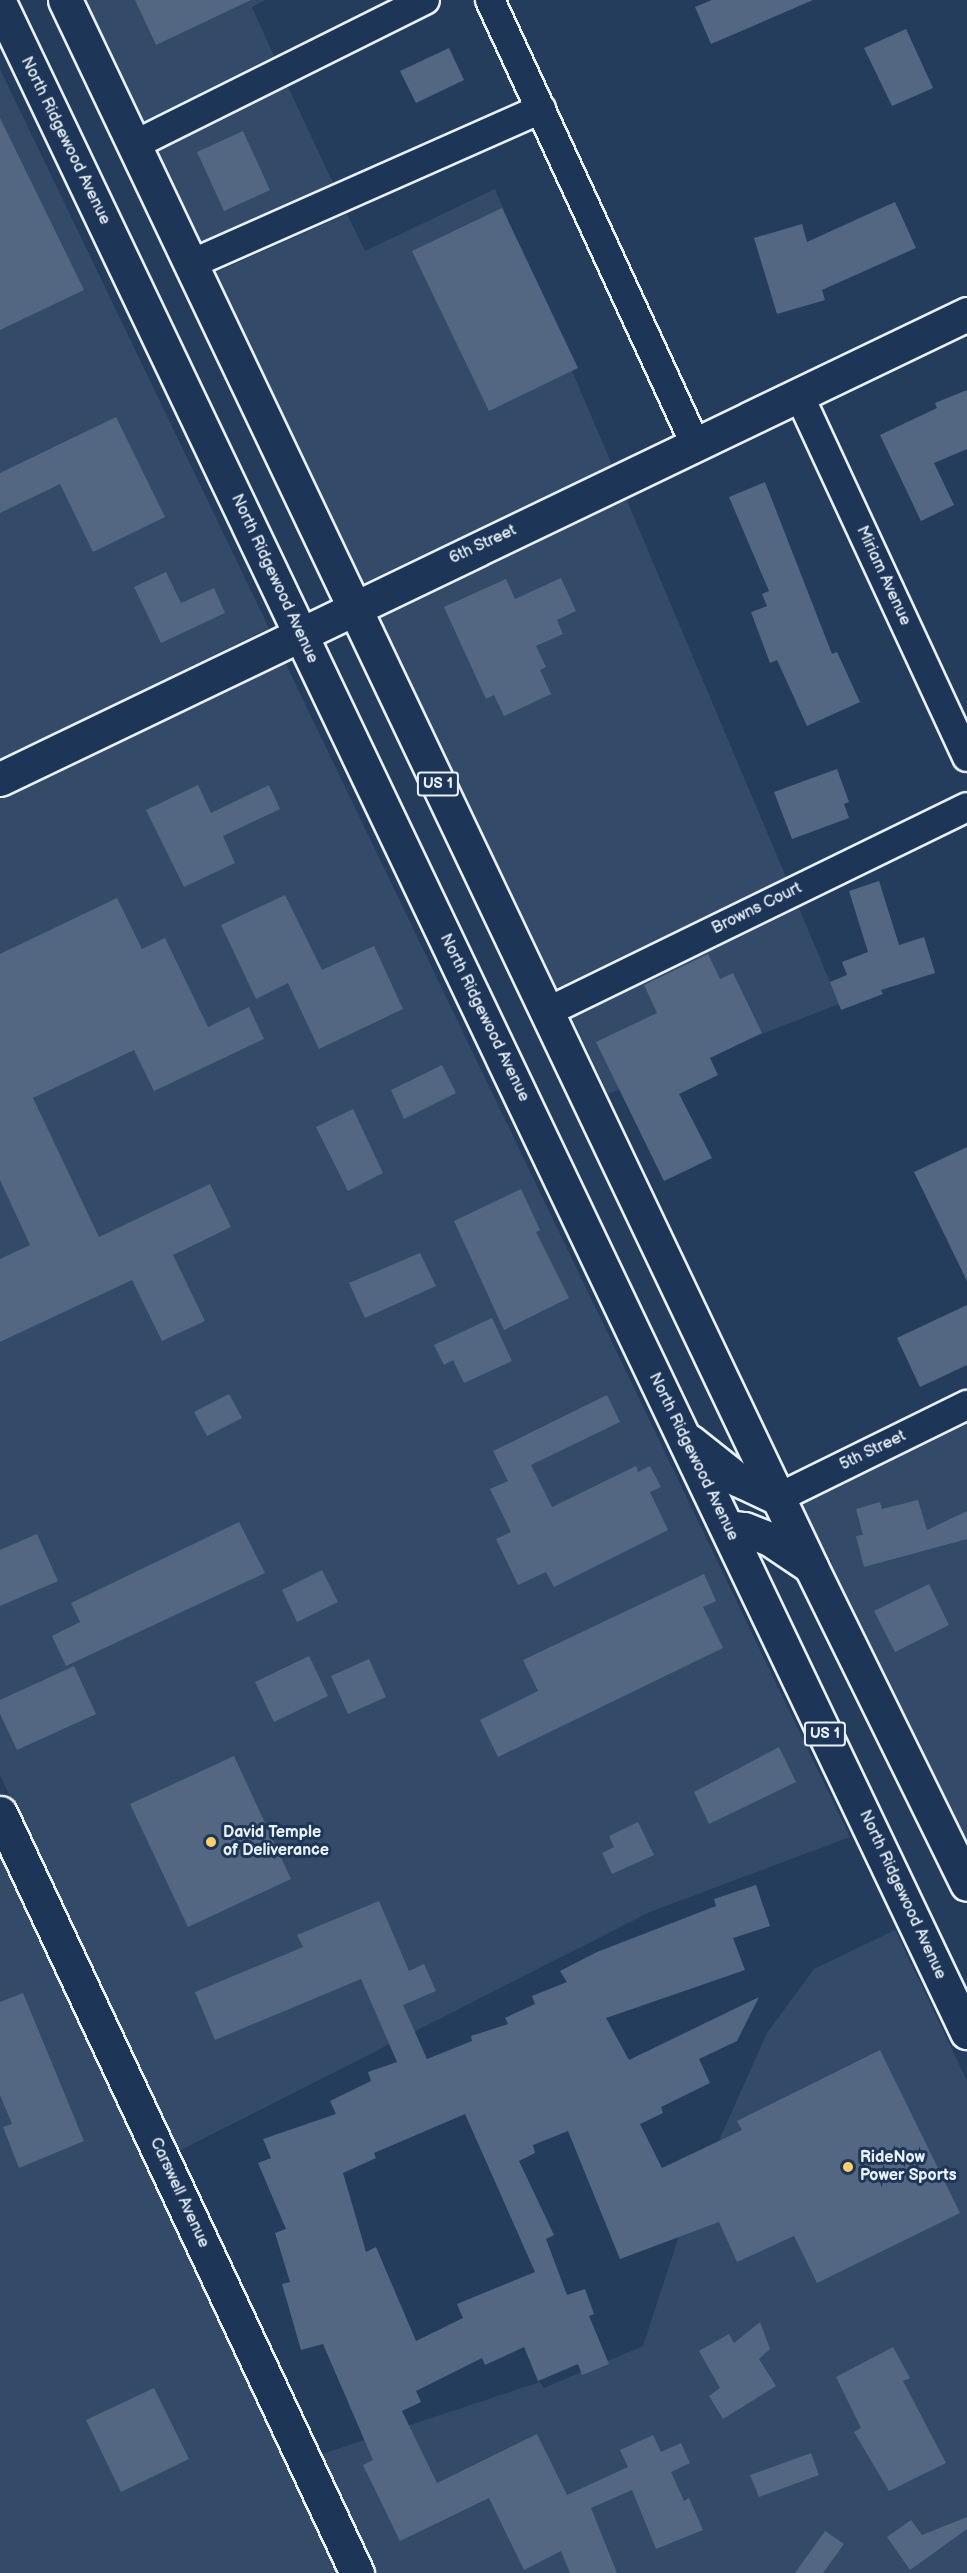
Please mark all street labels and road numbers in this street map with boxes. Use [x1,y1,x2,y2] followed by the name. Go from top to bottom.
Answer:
[16,54,114,228] street label: North Ridgewood Avenue
[226,491,322,667] street label: North Ridgewood Avenue
[446,521,520,569] street label: 6th Street
[852,523,914,629] street label: Miriam Avenue
[416,772,460,796] road number: US 1
[709,879,805,939] street label: Browns Court
[435,931,533,1105] street label: North Ridgewood Avenue
[644,1370,742,1544] street label: North Ridgewood Avenue
[837,1427,909,1475] street label: 5th Street
[802,1722,848,1746] road number: US 1
[854,1807,950,1983] street label: North Ridgewood Avenue
[145,2135,213,2251] street label: Carswell Avenue

